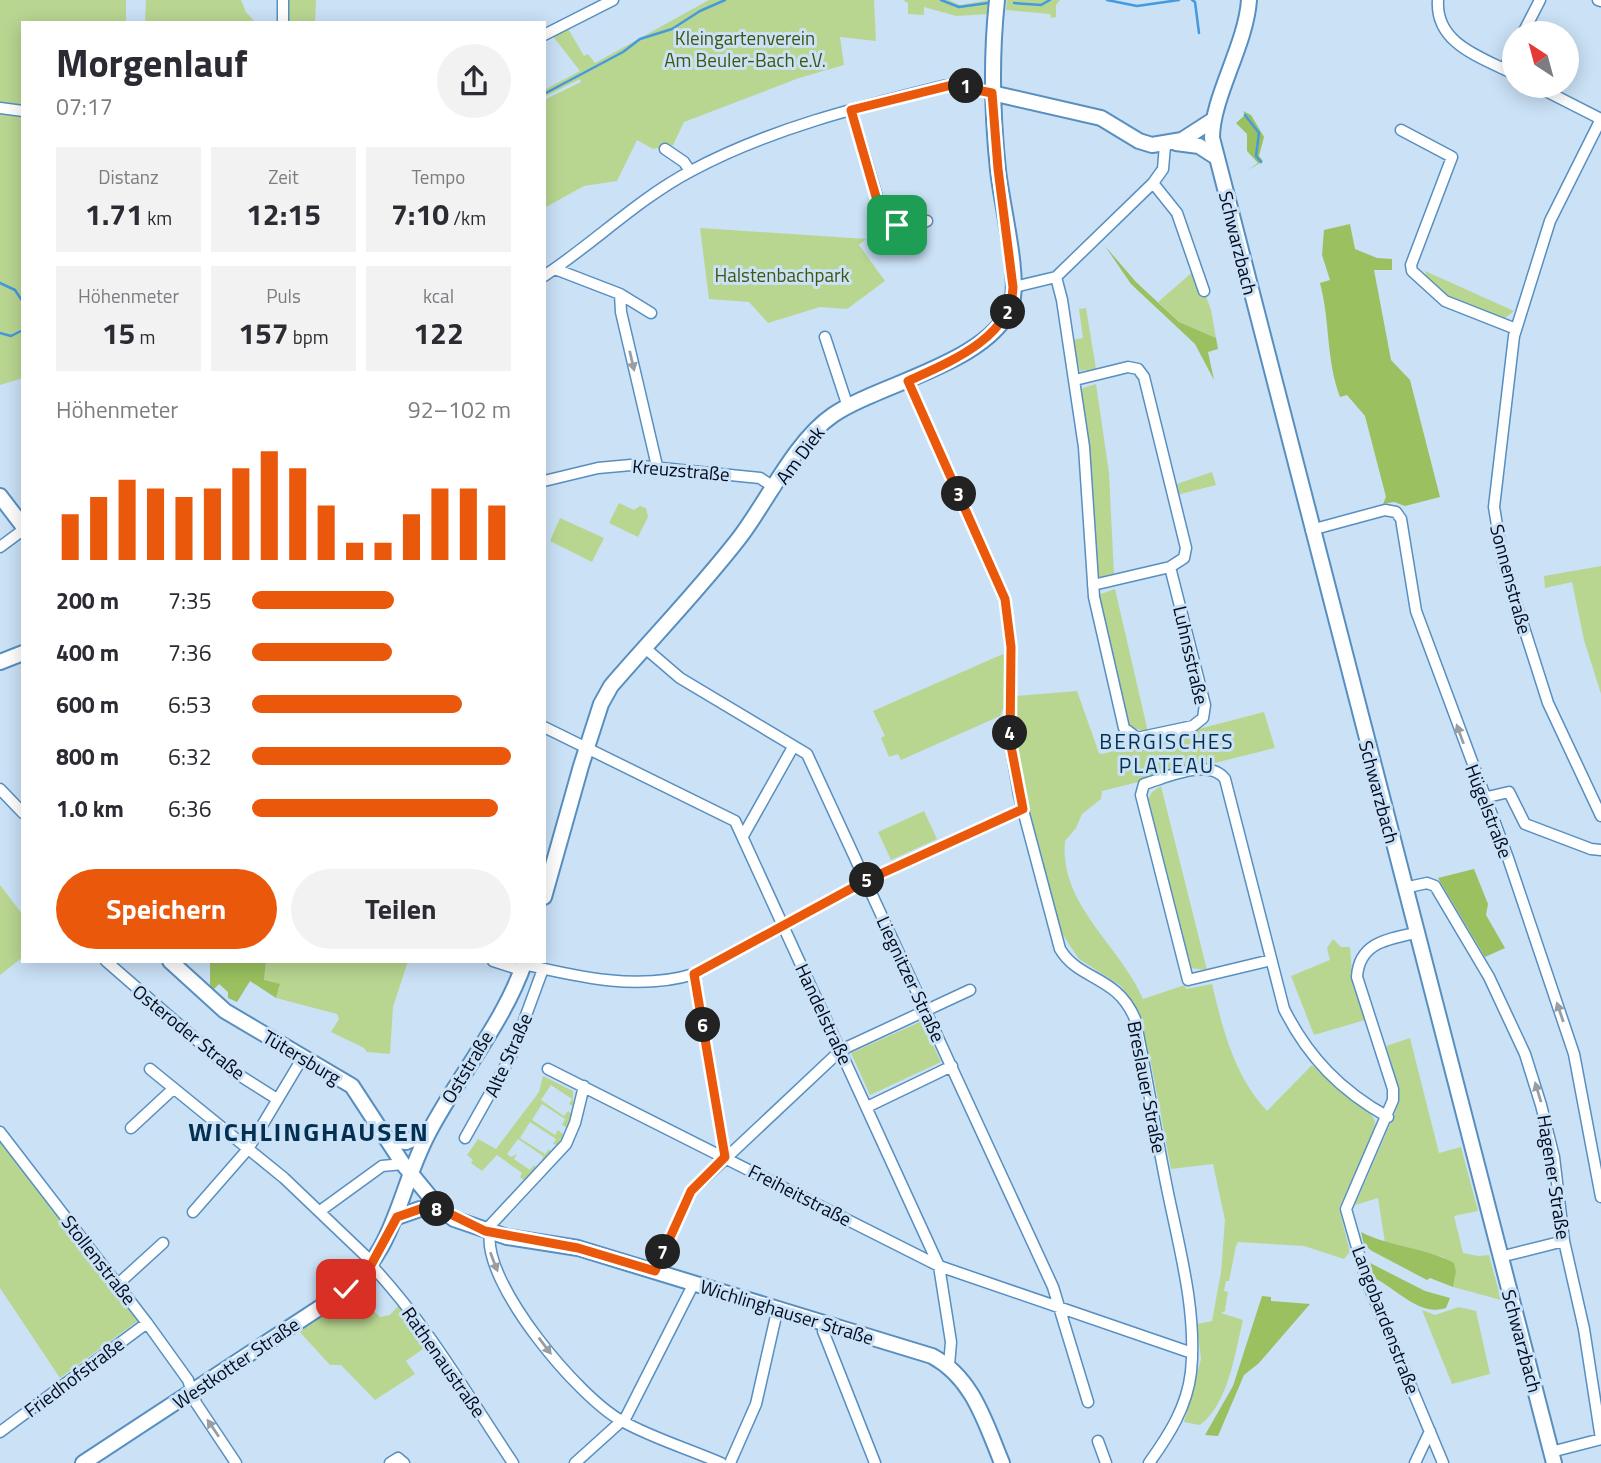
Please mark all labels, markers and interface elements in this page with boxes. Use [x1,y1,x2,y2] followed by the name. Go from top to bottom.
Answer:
[1502,21,1578,98] north arrow
[1502,21,1579,98] map controls
[664,23,826,74] park label: Kleingartenverein Am Beuler-Bach e.V.
[56,34,248,92] text: Morgenlauf
[437,44,511,118] button: share
[948,68,984,104] pin: 1
[960,71,971,100] text: 1
[56,89,113,124] text: 07:17
[98,162,159,191] text: Distanz
[268,162,299,191] text: Zeit
[412,162,465,191] text: Tempo
[1212,188,1265,298] street label: Schwarzbach
[85,191,143,237] text: 1.71
[246,191,321,237] text: 12:15
[391,191,449,237] text: 7:10
[867,195,927,255] pin
[143,203,172,232] text: km
[449,203,486,232] text: /km
[878,206,916,244] icon: arrive
[714,260,850,289] park label: Halstenbachpark
[78,281,179,310] text: Höhenmeter
[266,281,301,310] text: Puls
[423,281,454,310] text: kcal
[990,294,1026,330] pin: 2
[1002,297,1013,326] text: 2
[102,310,135,356] text: 15
[238,310,289,356] text: 157
[413,310,464,356] text: 122
[135,322,155,351] text: m
[289,322,329,351] text: bpm
[627,350,638,372] one-way arrow
[56,392,178,427] text: Höhenmeter
[408,392,511,427] text: 92–102 m
[768,419,831,490] street label: Am Diek
[631,451,731,488] street label: Kreuzstraße
[942,476,976,512] pin: 3
[953,479,964,508] text: 3
[1483,521,1540,637] street label: Sonnenstraße
[56,583,119,618] text: 200 m
[168,583,212,618] text: 7:35
[1166,603,1217,707] street label: Luhnsstraße
[56,635,119,670] text: 400 m
[168,635,212,670] text: 7:36
[56,687,119,722] text: 600 m
[168,687,212,722] text: 6:53
[992,716,1028,750] pin: 4
[1004,718,1015,747] text: 4
[1454,724,1465,745] one-way arrow
[1099,725,1235,781] district label: BERGISCHES PLATEAU
[1352,737,1407,847] street label: Schwarzbach
[56,739,119,774] text: 800 m
[168,739,212,774] text: 6:32
[1458,760,1521,862] street label: Hügelstraße
[56,791,124,826] text: 1.0 km
[168,791,212,826] text: 6:36
[850,862,884,898] pin: 5
[861,865,872,894] text: 5
[56,869,277,949] button: Speichern
[291,869,511,949] button: Teilen
[870,911,953,1047] street label: Liegnitzer Straße
[788,958,861,1069] street label: Handelstraße
[127,977,252,1086] street label: Osteroder Straße
[1554,1001,1564,1022] one-way arrow
[686,1007,720,1042] pin: 6
[476,1008,539,1102] street label: Alte Straße
[697,1010,708,1039] text: 6
[1120,1018,1175,1156] street label: Breslauer Straße
[258,1022,347,1091] street label: Tütersburg
[434,1025,500,1109] street label: Oststraße
[1532,1082,1542,1103] one-way arrow
[188,1112,430,1151] district label: WICHLINGHAUSEN
[1530,1113,1579,1241] street label: Hagener Straße
[744,1156,857,1233] street label: Freiheitstraße
[420,1192,454,1226] pin: 8
[431,1194,442,1223] text: 8
[55,1208,144,1311] street label: Stollenstraße
[646,1234,680,1270] pin: 7
[657,1237,668,1266] text: 7
[1345,1242,1428,1398] street label: Langobardenstraße
[489,1252,500,1273] one-way arrow
[316,1259,376,1319] pin
[327,1270,365,1308] icon: check
[697,1271,878,1352] street label: Wichlinghauser Straße
[1495,1286,1550,1396] street label: Schwarzbach
[395,1300,493,1423] street label: Rathenaustraße
[166,1309,305,1416] street label: Westkotter Straße
[18,1329,130,1424] street label: Friedhofstraße
[537,1337,552,1355] one-way arrow
[206,1419,220,1437] one-way arrow

